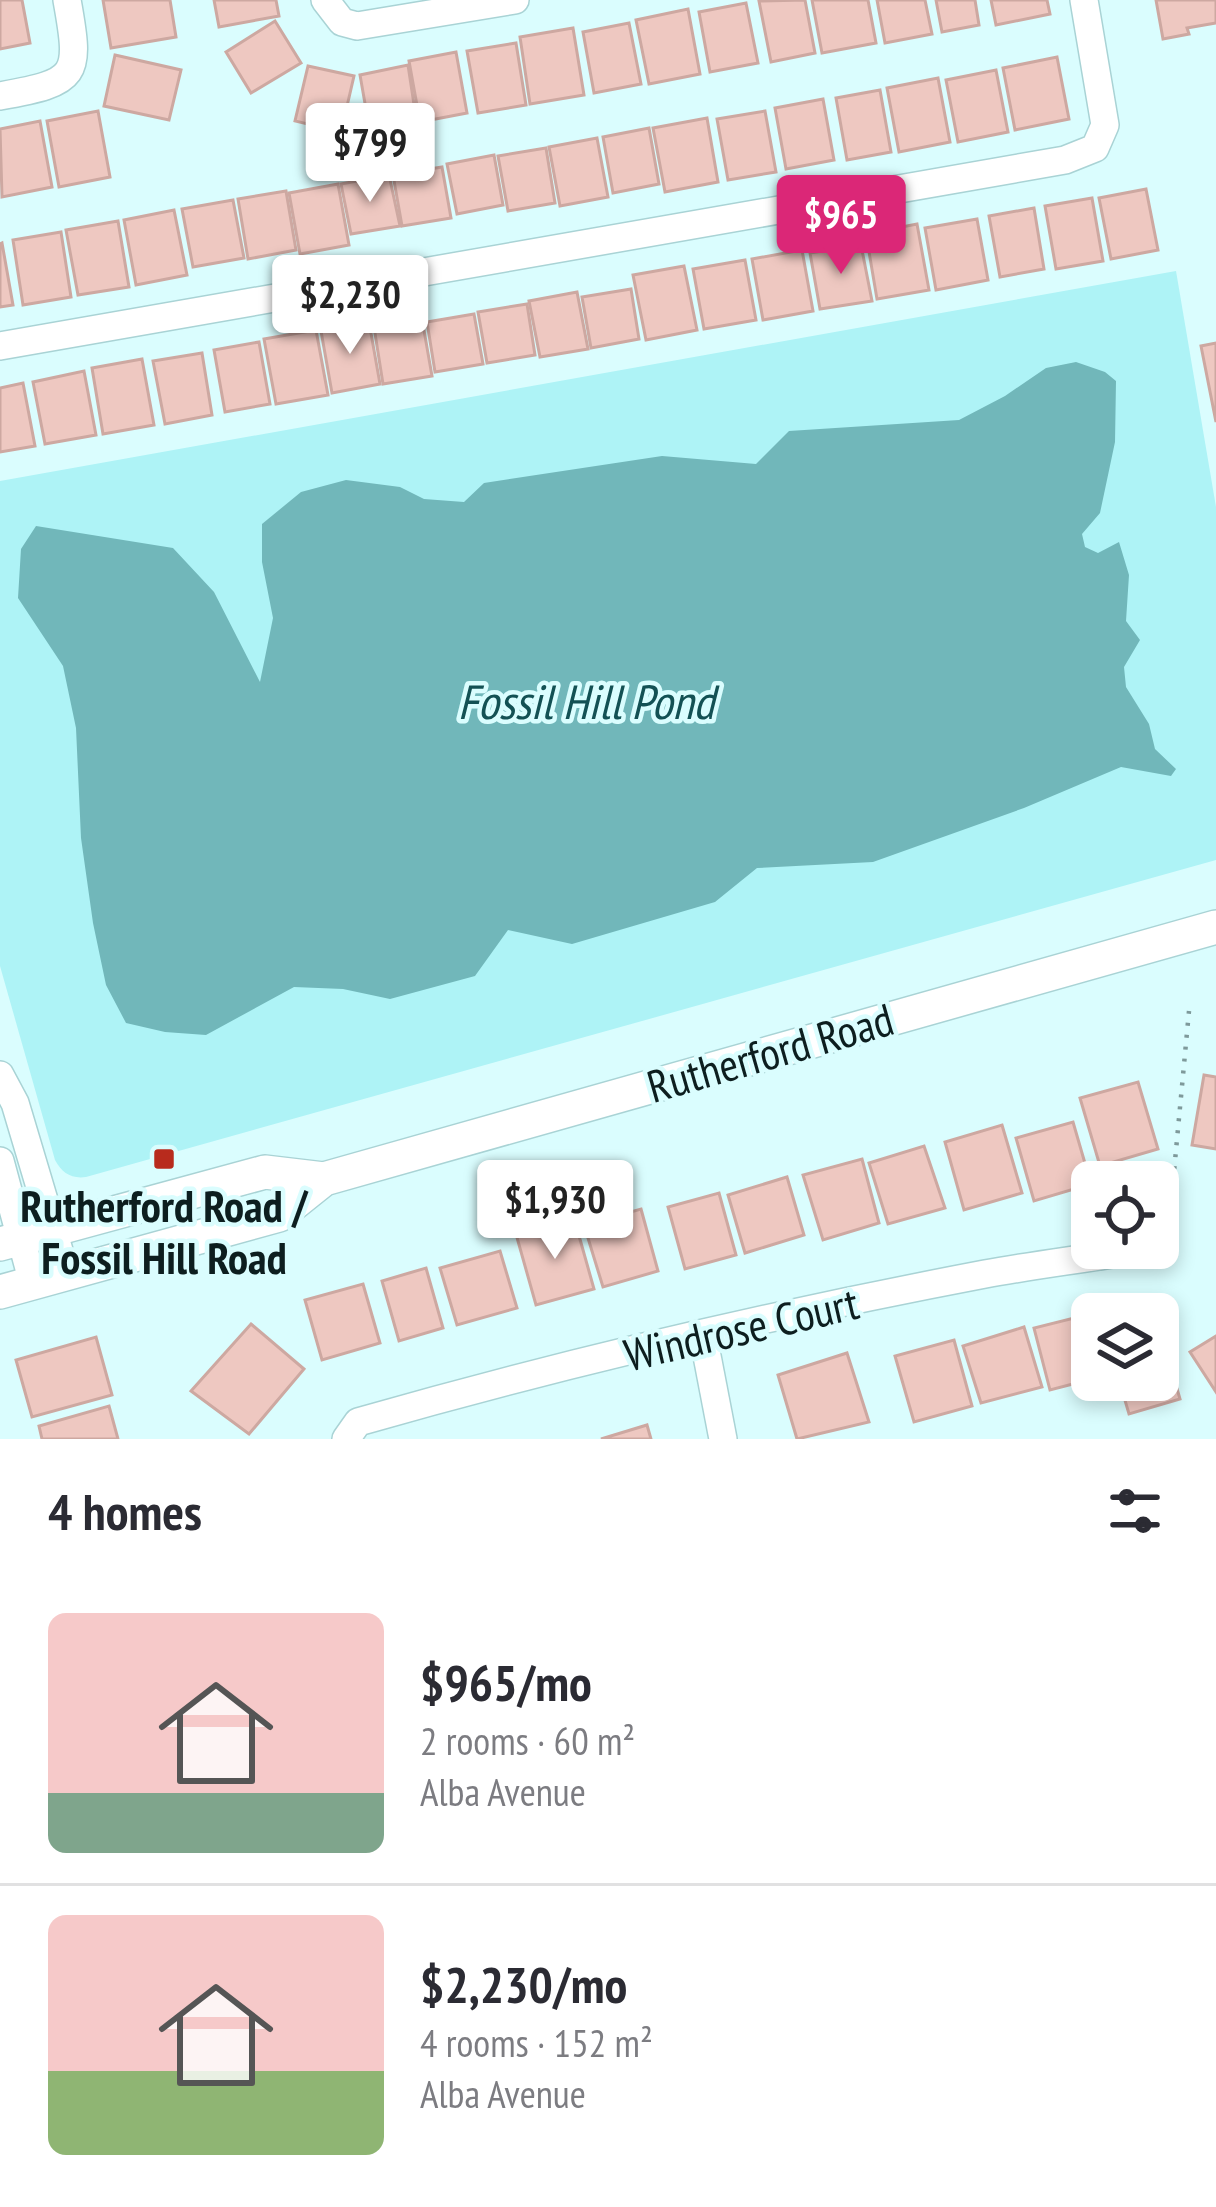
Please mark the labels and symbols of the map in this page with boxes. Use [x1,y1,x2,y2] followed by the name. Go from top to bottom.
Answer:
[299,103,441,205] pin: $799
[770,175,912,277] pin: $965
[252,255,448,357] pin: $2,230
[458,670,720,732] water label: Fossil Hill Pond
[640,989,900,1115] street label: Rutherford Road
[151,1146,177,1172] marker: Rutherford Road / Fossil Hill Road
[457,1160,653,1262] pin: $1,930
[20,1176,309,1286] place label: Rutherford Road / Fossil Hill Road
[618,1273,864,1383] street label: Windrose Court

